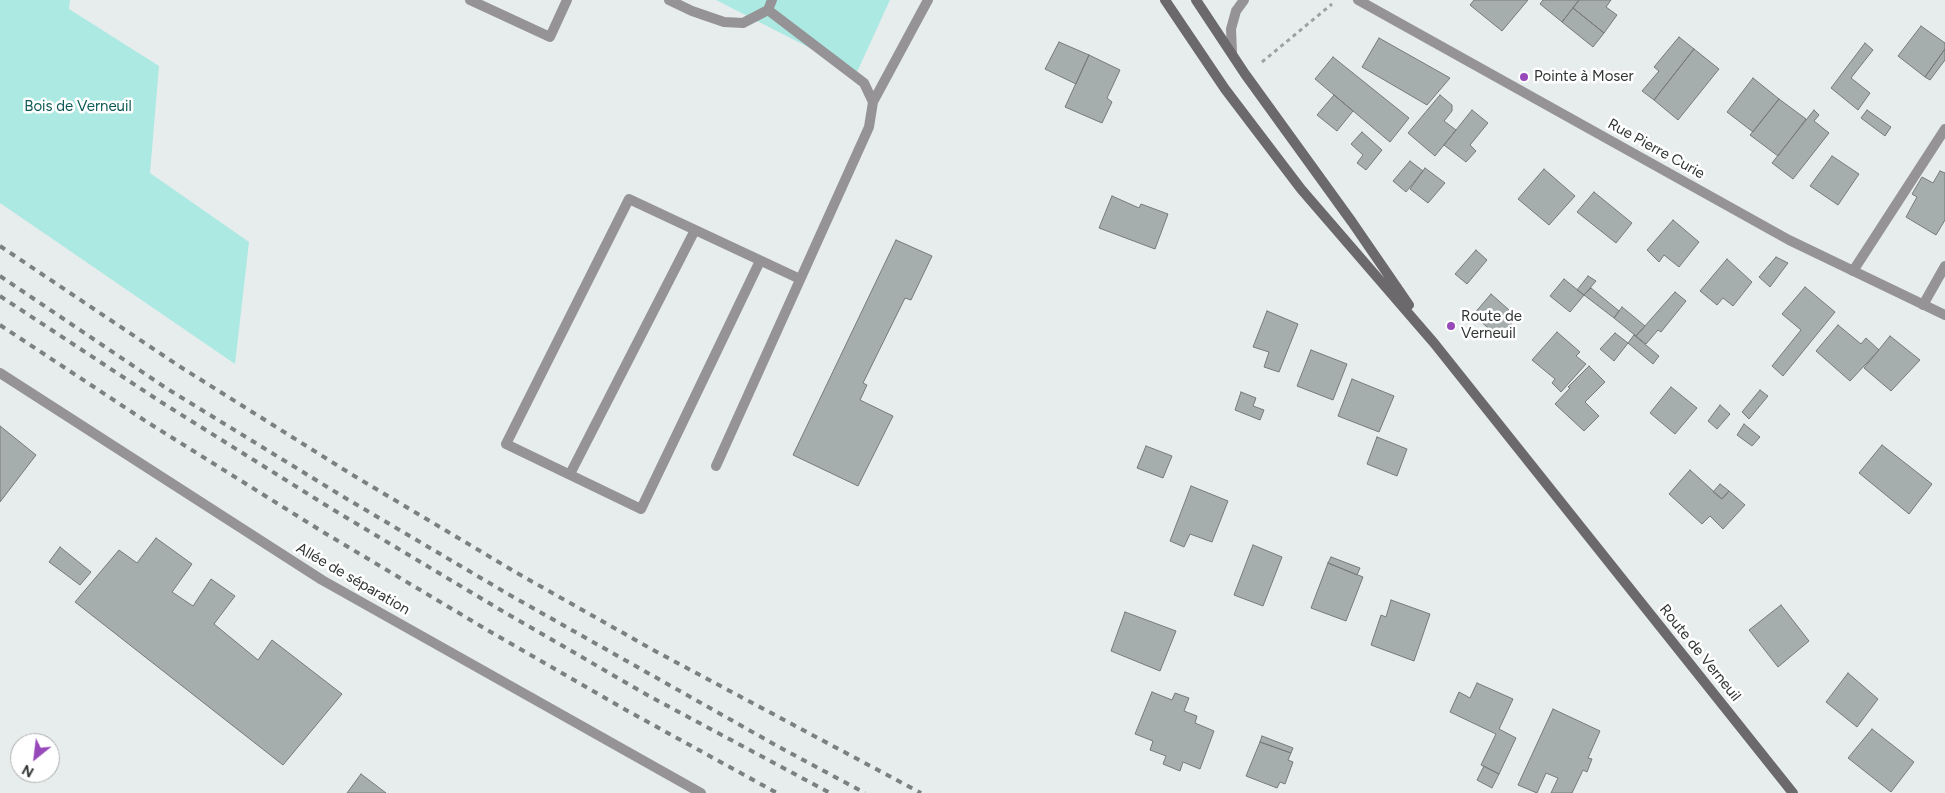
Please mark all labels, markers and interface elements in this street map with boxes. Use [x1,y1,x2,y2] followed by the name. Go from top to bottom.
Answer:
[1534,68,1634,86] place label: Pointe à Moser
[1518,71,1530,83] marker: Pointe à Moser
[24,98,132,116] park label: Bois de Verneuil
[1604,115,1708,183] street label: Rue Pierre Curie
[1461,308,1522,343] place label: Route de Verneuil
[1445,320,1457,332] marker: Route de Verneuil
[293,539,413,619] street label: Allée de séparation
[1655,601,1745,705] street label: Route de Verneuil
[10,733,60,783] north arrow
[19,761,37,781] text: N

